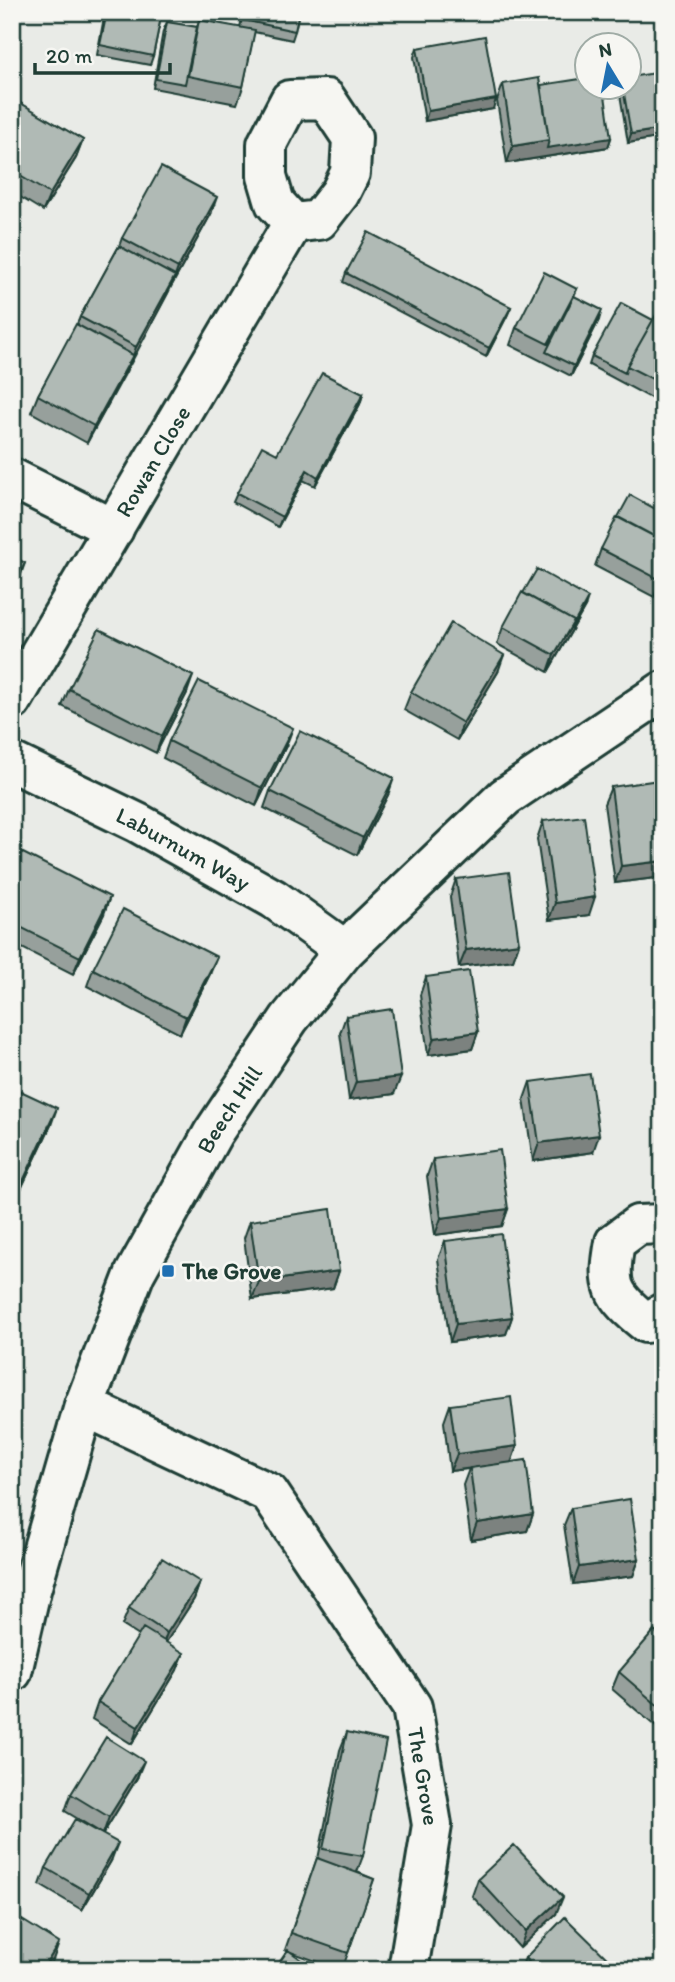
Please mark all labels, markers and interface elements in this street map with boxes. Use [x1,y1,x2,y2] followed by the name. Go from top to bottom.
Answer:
[35,32,170,76] scale bar
[574,32,644,102] north arrow
[597,37,613,62] text: N
[46,43,93,68] text: 20 m
[109,401,196,522] street label: Rowan Close
[112,801,255,897] street label: Laburnum Way
[191,1060,268,1158] street label: Beech Hill
[181,1257,281,1285] place label: The Grove
[160,1263,176,1279] marker: The Grove
[402,1725,446,1828] street label: The Grove

